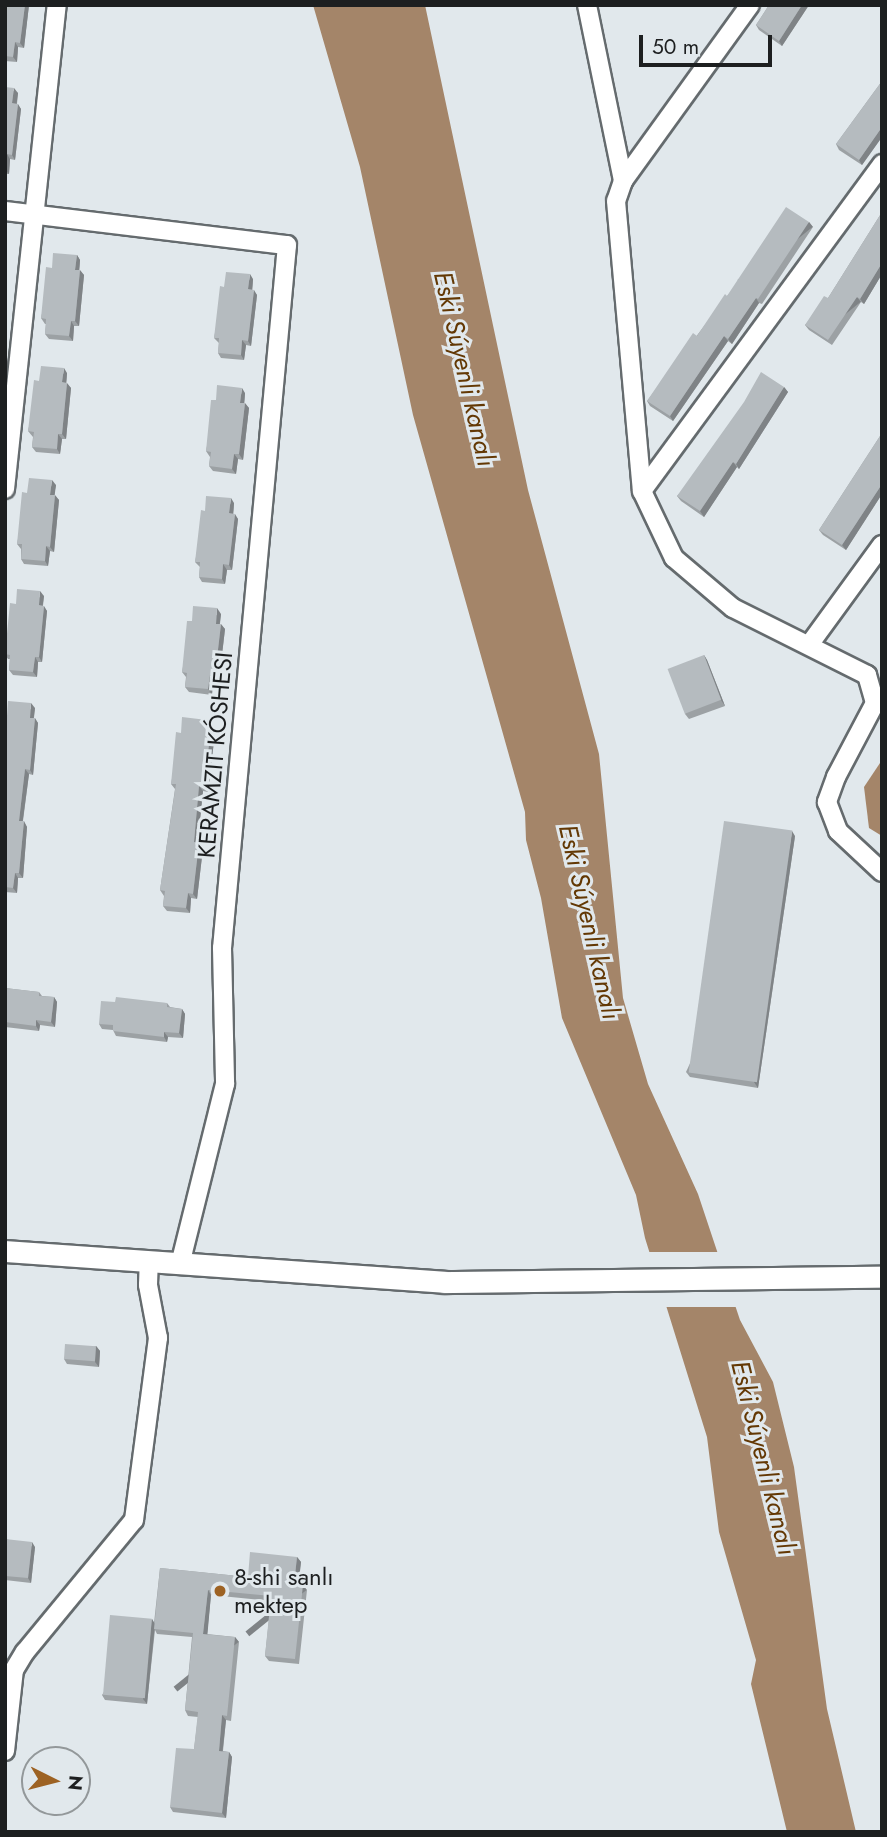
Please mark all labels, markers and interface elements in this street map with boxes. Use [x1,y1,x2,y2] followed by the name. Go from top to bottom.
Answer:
[642,21,775,65] scale bar
[652,32,699,62] text: 50 m
[426,268,502,470] water label: Eski Súyenli kanalı
[192,651,238,859] street label: KERAMZIT KÓSHESI
[551,821,627,1023] water label: Eski Súyenli kanalı
[724,1358,802,1558] water label: Eski Súyenli kanalı
[234,1563,333,1619] place label: 8-shi sanlı mektep
[212,1583,228,1599] marker: 8-shi sanlı mektep
[21,1746,91,1816] north arrow
[61,1774,90,1792] text: N

